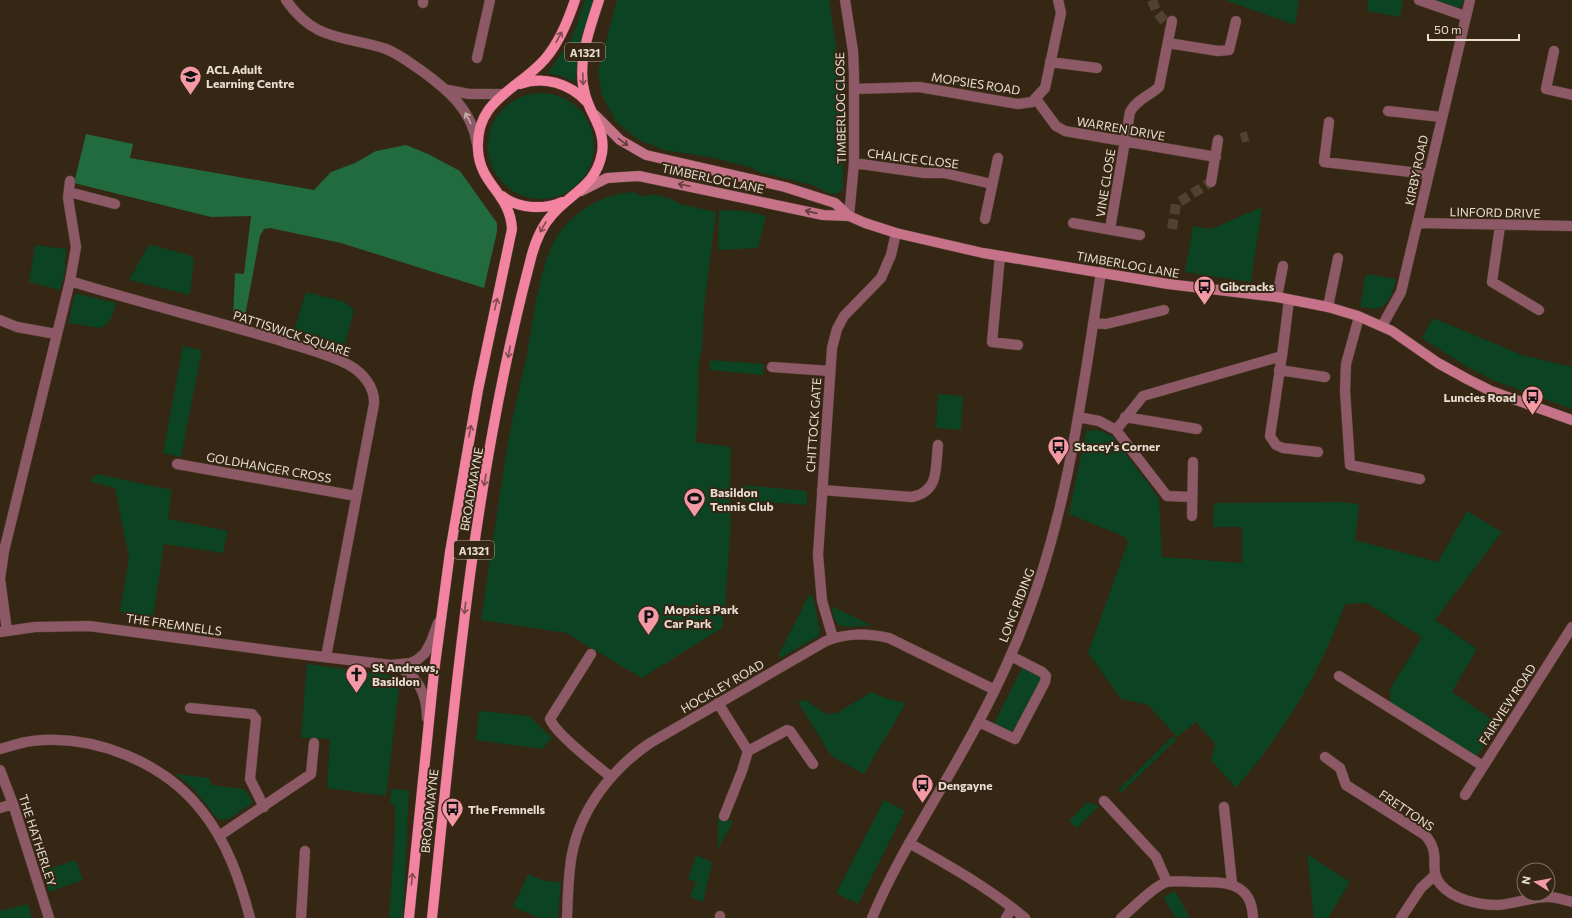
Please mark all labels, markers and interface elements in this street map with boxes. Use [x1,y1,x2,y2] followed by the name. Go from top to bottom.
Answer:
[1428,16,1519,42] scale bar
[1434,22,1462,36] text: 50 m
[556,31,564,43] one-way arrow
[565,43,605,61] road number: A1321
[832,52,848,164] street label: TIMBERLOG CLOSE
[206,62,294,90] place label: ACL Adult Learning Centre
[177,63,203,96] school or university icon: ACL Adult Learning Centre
[931,69,1022,97] street label: MOPSIES ROAD
[579,72,586,85] one-way arrow
[463,112,471,124] one-way arrow
[1076,113,1166,143] street label: WARREN DRIVE
[1402,133,1430,206] street label: KIRBY ROAD
[617,138,628,146] one-way arrow
[866,145,960,171] street label: CHALICE CLOSE
[1093,148,1117,218] street label: VINE CLOSE
[661,160,765,196] street label: TIMBERLOG LANE
[677,180,690,188] one-way arrow
[1450,204,1540,220] street label: LINFORD DRIVE
[804,208,817,216] one-way arrow
[539,221,547,233] one-way arrow
[1075,248,1181,280] street label: TIMBERLOG LANE
[1191,273,1217,306] bus stop icon: Gibcracks
[1220,279,1275,293] place label: Gibcracks
[493,298,500,311] one-way arrow
[232,307,352,359] street label: PATTISWICK SQUARE
[505,345,513,358] one-way arrow
[803,377,823,473] street label: CHITTOCK GATE
[1519,384,1545,417] bus stop icon: Luncies Road
[1444,390,1516,404] place label: Luncies Road
[466,425,474,438] one-way arrow
[1045,433,1071,466] bus stop icon: Stacey's Corner
[1074,439,1160,453] place label: Stacey's Corner
[457,446,485,532] street label: BROADMAYNE
[205,449,333,485] street label: GOLDHANGER CROSS
[481,473,489,486] one-way arrow
[710,485,774,513] place label: Basildon Tennis Club
[682,486,708,519] sports icon: Basildon Tennis Club
[454,541,494,559] road number: A1321
[995,566,1037,644] street label: LONG RIDING
[461,601,469,614] one-way arrow
[664,602,739,630] place label: Mopsies Park Car Park
[635,603,661,636] parking icon: Mopsies Park Car Park
[125,610,223,638] street label: THE FREMNELLS
[678,656,766,715] street label: HOCKLEY ROAD
[372,660,438,688] place label: St Andrews, Basildon
[343,661,369,694] church icon: St Andrews, Basildon
[1476,661,1538,747] street label: FAIRVIEW ROAD
[418,768,440,854] street label: BROADMAYNE
[910,772,936,805] bus stop icon: Dengayne
[938,778,993,792] place label: Dengayne
[1377,787,1437,833] street label: FRETTONS
[17,792,60,888] street label: THE HATHERLEY
[440,796,466,829] bus stop icon: The Fremnells
[468,802,546,816] place label: The Fremnells
[1516,862,1556,902] north arrow
[409,873,416,886] one-way arrow
[1519,875,1533,885] text: N

